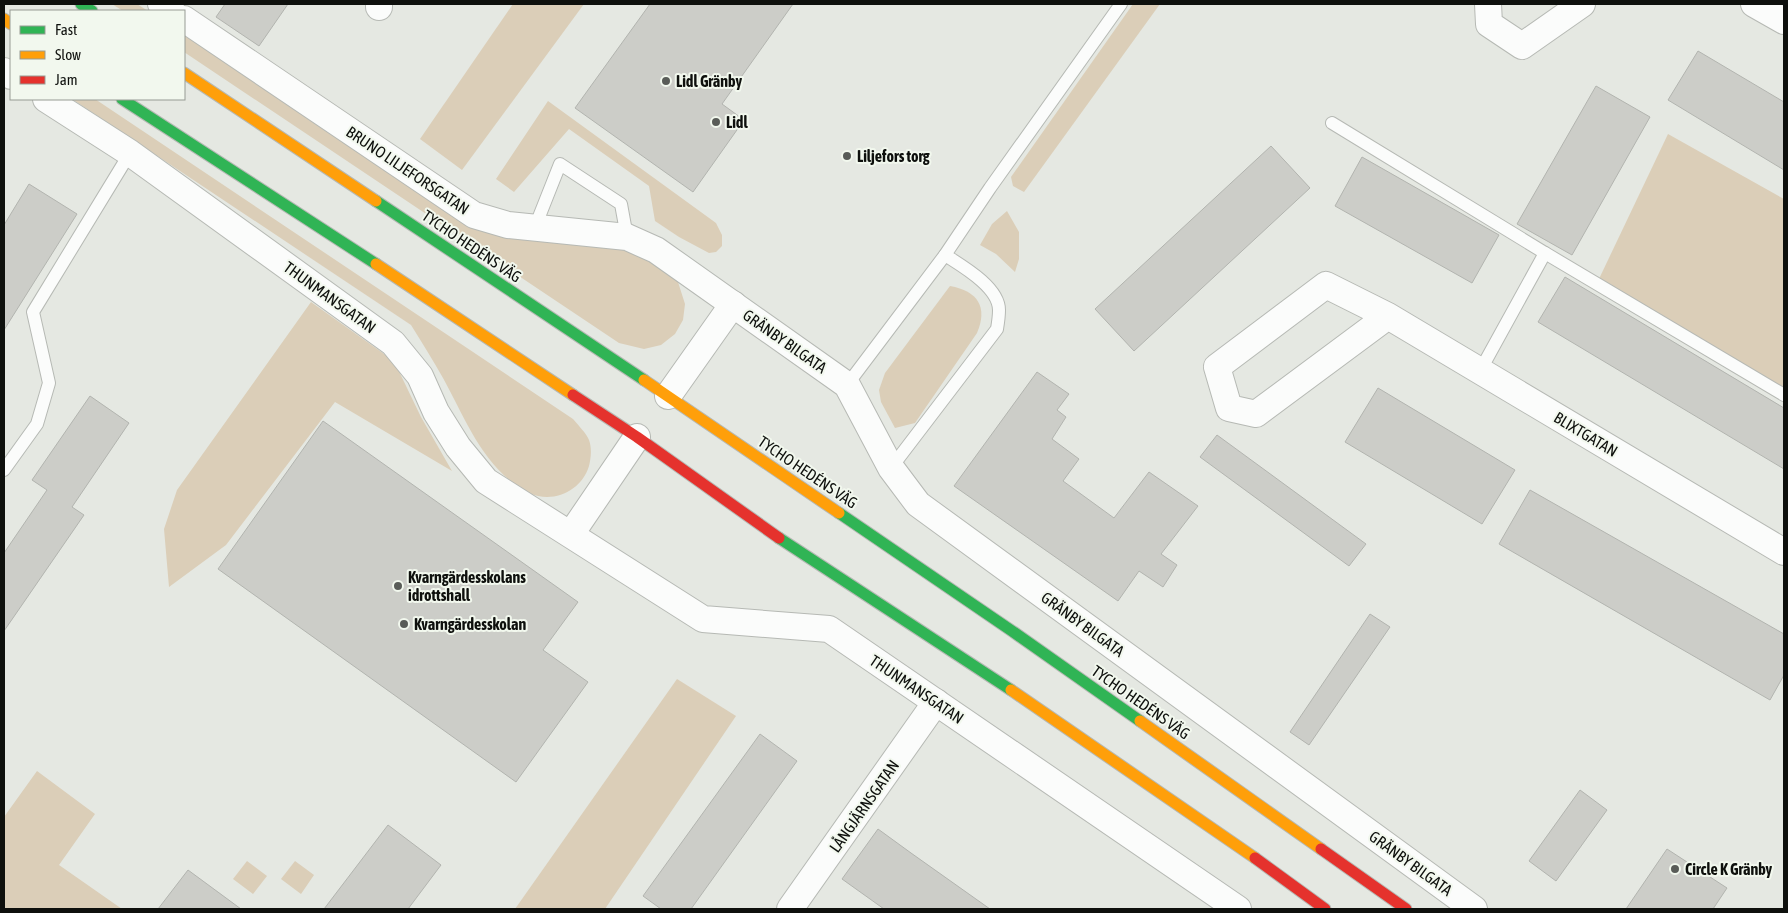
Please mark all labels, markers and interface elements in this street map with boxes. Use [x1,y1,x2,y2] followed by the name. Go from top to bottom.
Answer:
[10,10,185,100] legend
[55,21,77,38] text: Fast
[55,46,81,63] text: Slow
[55,71,78,88] text: Jam
[676,72,742,90] place label: Lidl Gränby
[660,75,672,87] marker: Lidl Gränby
[726,113,748,131] place label: Lidl
[710,116,722,128] marker: Lidl
[343,122,473,218] street label: BRUNO LILJEFORSGATAN
[857,147,930,165] place label: Liljefors torg
[841,150,853,162] marker: Liljefors torg
[419,206,525,286] street label: TYCHO HEDÉNS VÄG
[281,258,379,336] street label: THUNMANSGATAN
[740,305,830,377] street label: GRÄNBY BILGATA
[1551,408,1621,460] street label: BLIXTGATAN
[755,432,861,512] street label: TYCHO HEDÉNS VÄG
[408,568,526,604] place label: Kvarngärdesskolans idrottshall
[392,580,404,592] marker: Kvarngärdesskolans idrottshall
[1038,588,1128,660] street label: GRÄNBY BILGATA
[414,615,526,633] place label: Kvarngärdesskolan
[398,618,410,630] marker: Kvarngärdesskolan
[867,651,967,727] street label: THUNMANSGATAN
[1088,661,1194,743] street label: TYCHO HEDÉNS VÄG
[825,756,902,856] street label: LÅNGJÄRNSGATAN
[1366,827,1456,899] street label: GRÄNBY BILGATA
[1685,860,1773,878] place label: Circle K Gränby
[1669,863,1681,875] marker: Circle K Gränby

